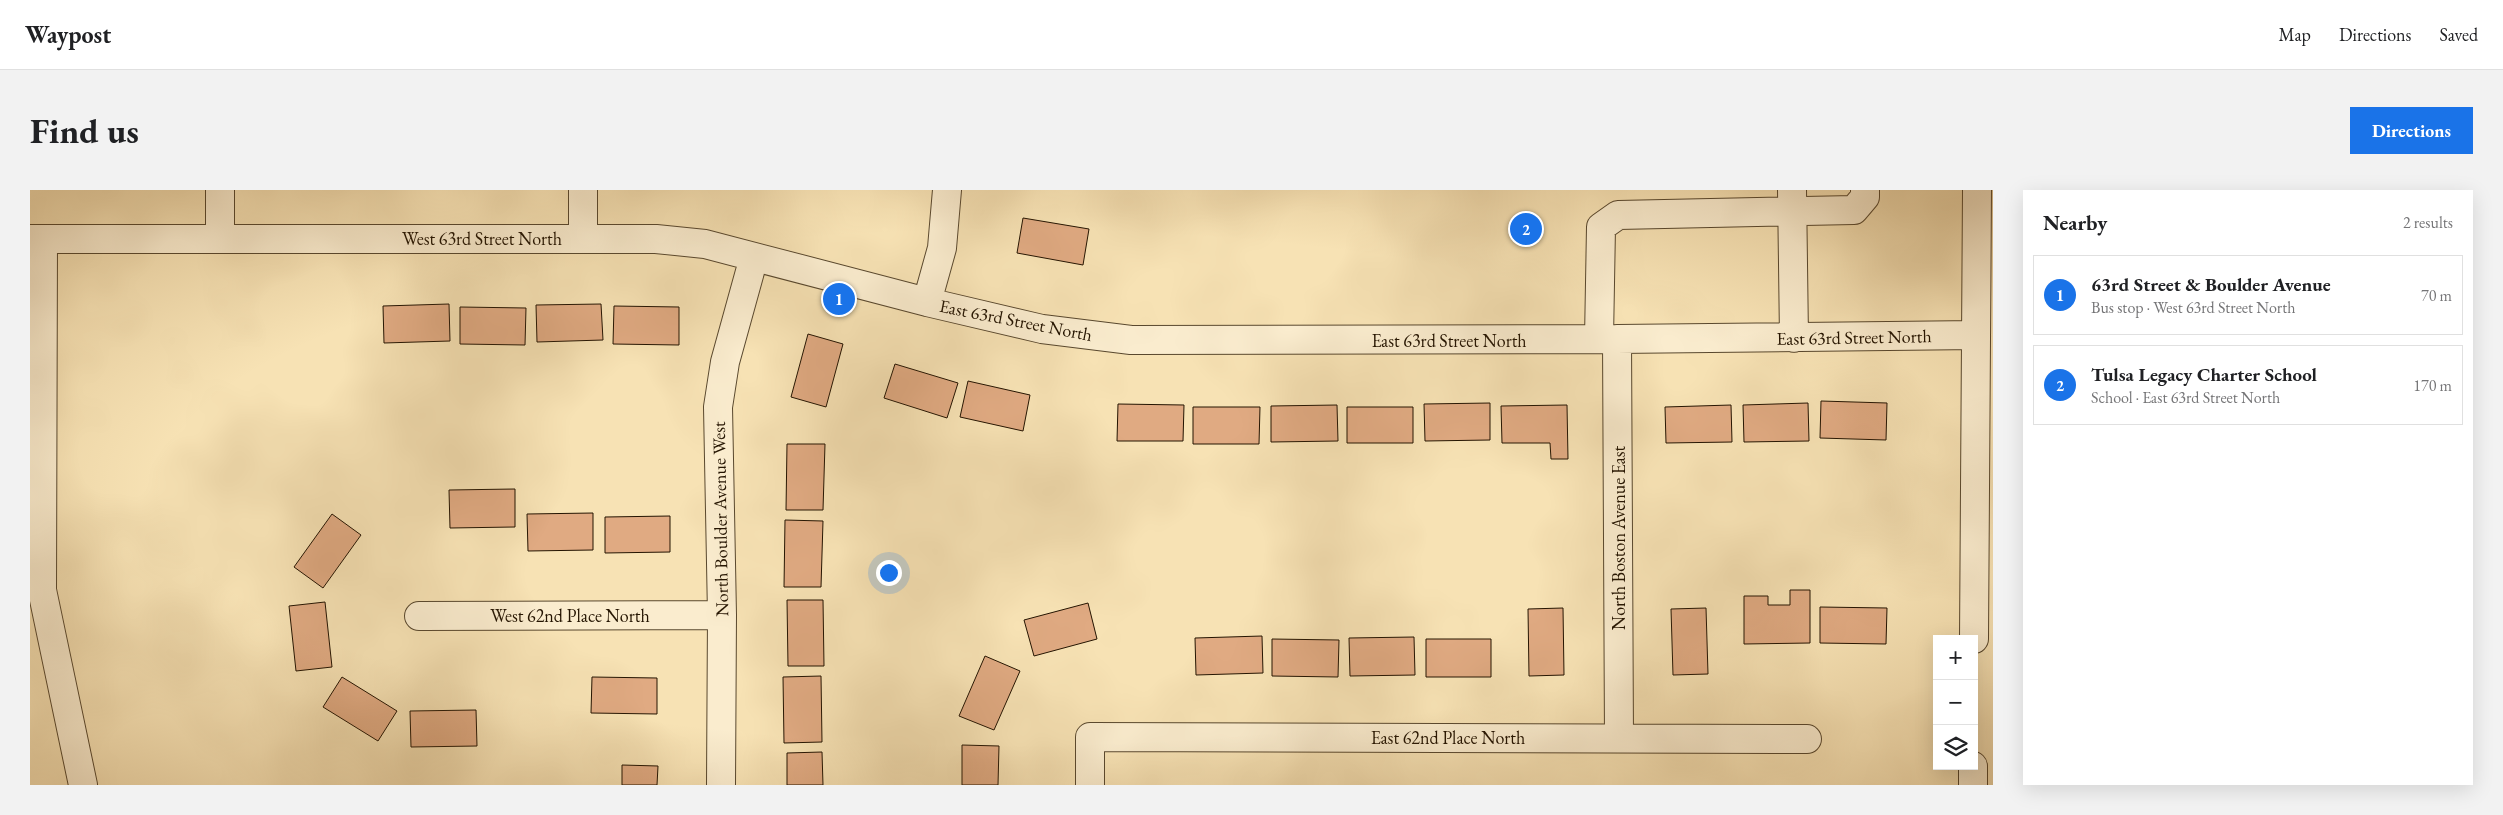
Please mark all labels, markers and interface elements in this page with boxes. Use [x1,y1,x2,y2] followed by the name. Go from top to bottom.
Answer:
[25,19,111,50] text: Waypost
[2279,23,2311,46] text: Map
[2339,23,2411,46] text: Directions
[2439,23,2478,46] text: Saved
[2350,107,2473,154] button: Directions
[30,108,139,153] text: Find us
[2043,209,2107,236] text: Nearby
[1510,210,1542,248] pin: 2
[2403,212,2453,233] text: 2 results
[402,227,562,250] street label: West 63rd Street North
[2091,272,2331,297] text: 63rd Street & Boulder Avenue
[823,280,855,318] pin: 1
[2056,285,2064,306] text: 1
[2421,285,2452,306] text: 70 m
[938,294,1094,346] street label: East 63rd Street North
[2091,297,2295,318] text: Bus stop · West 63rd Street North
[1776,324,1932,350] street label: East 63rd Street North
[1371,329,1527,352] street label: East 63rd Street North
[2091,362,2317,387] text: Tulsa Legacy Charter School
[2056,375,2064,396] text: 2
[2413,375,2452,396] text: 170 m
[2091,387,2280,408] text: School · East 63rd Street North
[707,421,733,617] street label: North Boulder Avenue West
[1607,446,1630,630] street label: North Boston Avenue East
[876,560,902,586] your location
[490,604,650,627] street label: West 62nd Place North
[1933,635,1978,770] map controls
[1933,635,1978,680] button: +
[1933,680,1978,725] button: −
[1933,725,1978,770] button: layers
[1371,726,1525,749] street label: East 62nd Place North

